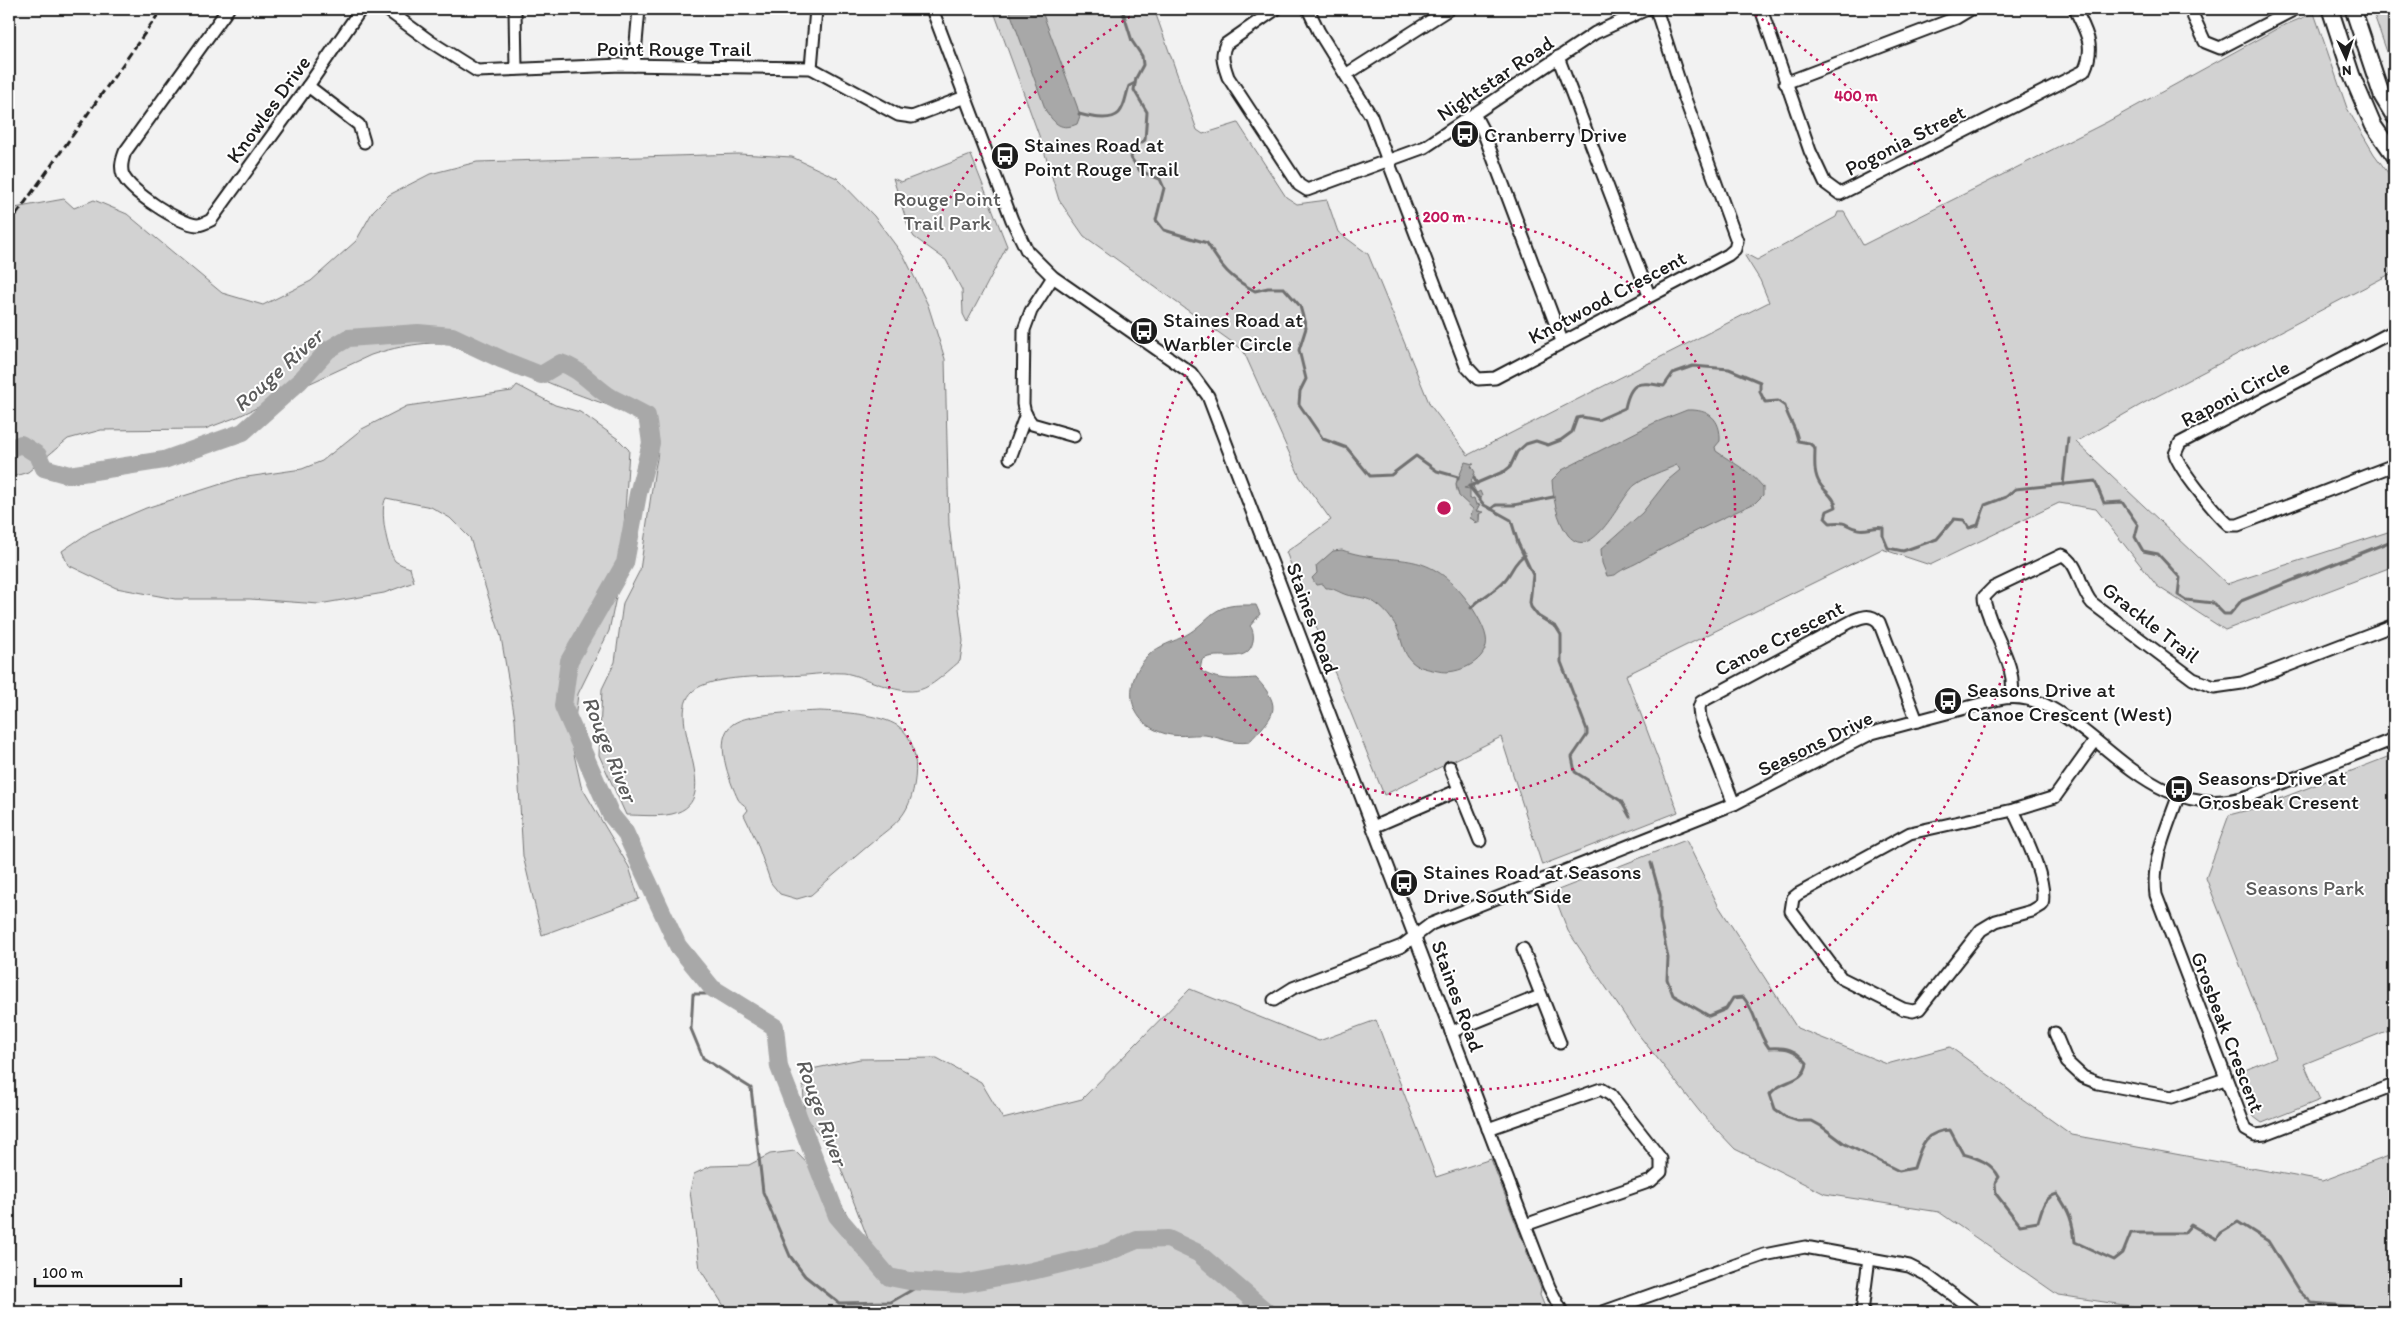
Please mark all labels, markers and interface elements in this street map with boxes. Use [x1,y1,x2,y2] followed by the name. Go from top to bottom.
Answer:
[1432,30,1558,126] street label: Nightstar Road
[2320,32,2370,82] north arrow
[596,36,752,61] street label: Point Rouge Trail
[221,50,315,168] street label: Knowles Drive
[2341,62,2352,79] text: N
[1834,87,1878,105] text: 400 m
[1841,99,1969,181] street label: Pogonia Street
[1450,119,1480,149] bus stop icon: Cranberry Drive
[1484,122,1627,147] place label: Cranberry Drive
[1024,132,1179,181] place label: Staines Road at Point Rouge Trail
[990,141,1020,171] bus stop icon: Staines Road at Point Rouge Trail
[893,186,1001,235] park label: Rouge Point Trail Park
[1423,208,1466,226] text: 200 m
[1524,245,1690,349] street label: Knotwood Crescent
[1163,307,1303,356] place label: Staines Road at Warbler Circle
[1129,316,1159,346] bus stop icon: Staines Road at Warbler Circle
[227,321,330,417] water label: Rouge River
[2176,354,2294,432] street label: Raponi Circle
[1435,499,1453,517] centre of rings
[1281,559,1345,678] street label: Staines Road
[2097,576,2205,668] street label: Grackle Trail
[1710,595,1848,681] street label: Canoe Crescent
[1967,677,2172,726] place label: Seasons Drive at Canoe Crescent (West)
[1933,686,1963,716] bus stop icon: Seasons Drive at Canoe Crescent (West)
[577,692,644,808] water label: Rouge River
[1753,704,1877,782] street label: Seasons Drive
[2198,765,2359,814] place label: Seasons Drive at Grosbeak Cresent
[2164,774,2194,804] bus stop icon: Seasons Drive at Grosbeak Cresent
[1423,859,1641,908] place label: Staines Road at Seasons Drive South Side
[1389,868,1419,898] bus stop icon: Staines Road at Seasons Drive South Side
[2246,875,2365,900] park label: Seasons Park
[1426,937,1490,1056] street label: Staines Road
[2186,948,2270,1116] street label: Grosbeak Crescent
[790,1055,855,1171] water label: Rouge River
[35,1256,181,1288] scale bar
[42,1264,84,1282] text: 100 m

